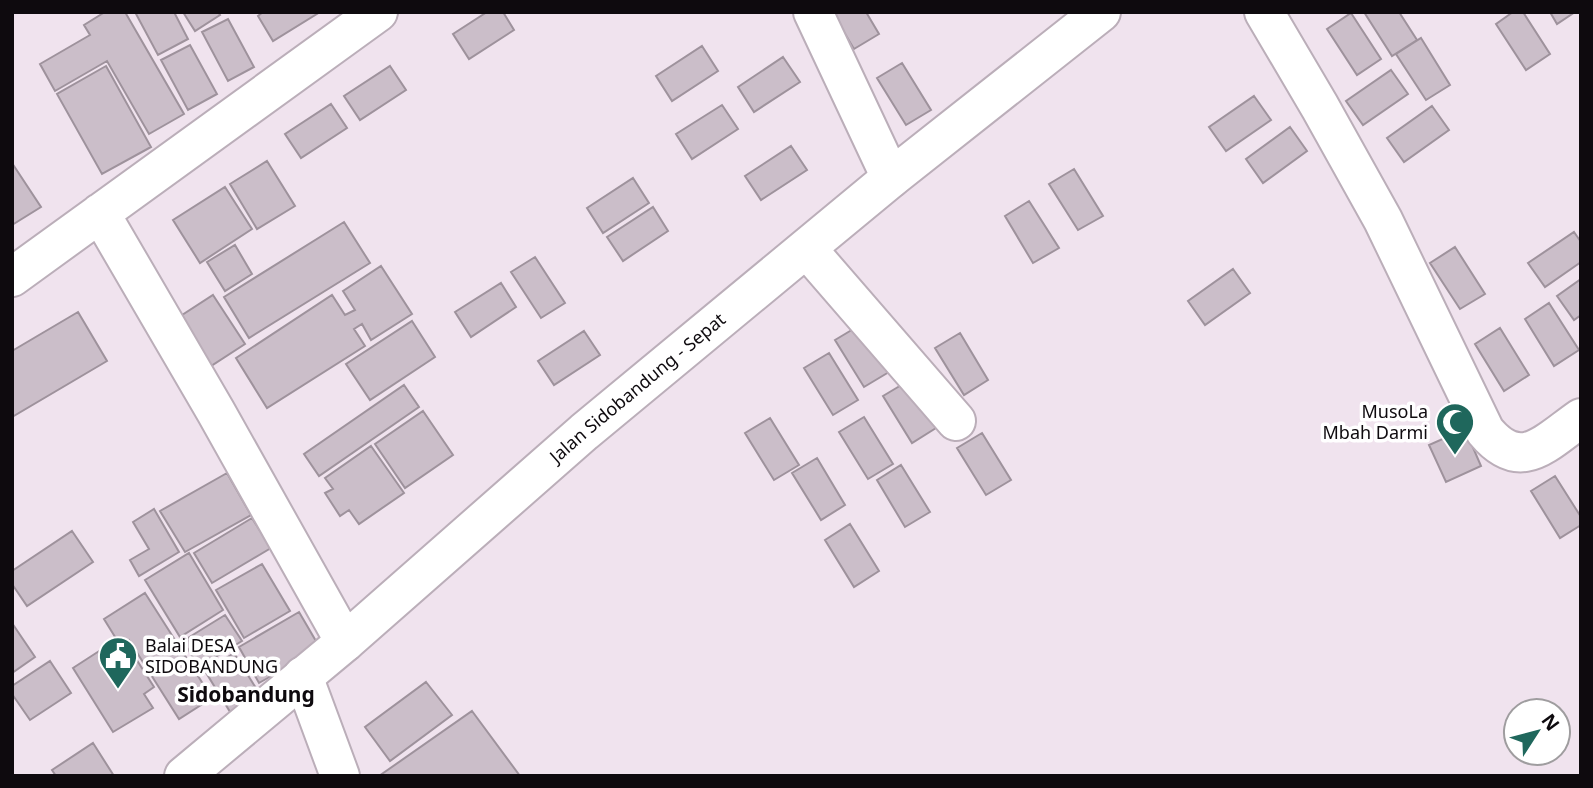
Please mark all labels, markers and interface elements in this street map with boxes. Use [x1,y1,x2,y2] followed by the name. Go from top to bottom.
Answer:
[543,307,730,469] street label: Jalan Sidobandung - Sepat
[1323,399,1428,444] place label: MusoLa Mbah Darmi
[1434,401,1476,456] mosque icon: MusoLa Mbah Darmi
[145,633,278,678] place label: Balai DESA SIDOBANDUNG
[97,635,139,690] public building icon: Balai DESA SIDOBANDUNG
[177,680,315,708] district label: Sidobandung
[1502,697,1572,767] north arrow
[1536,708,1566,736] text: N

